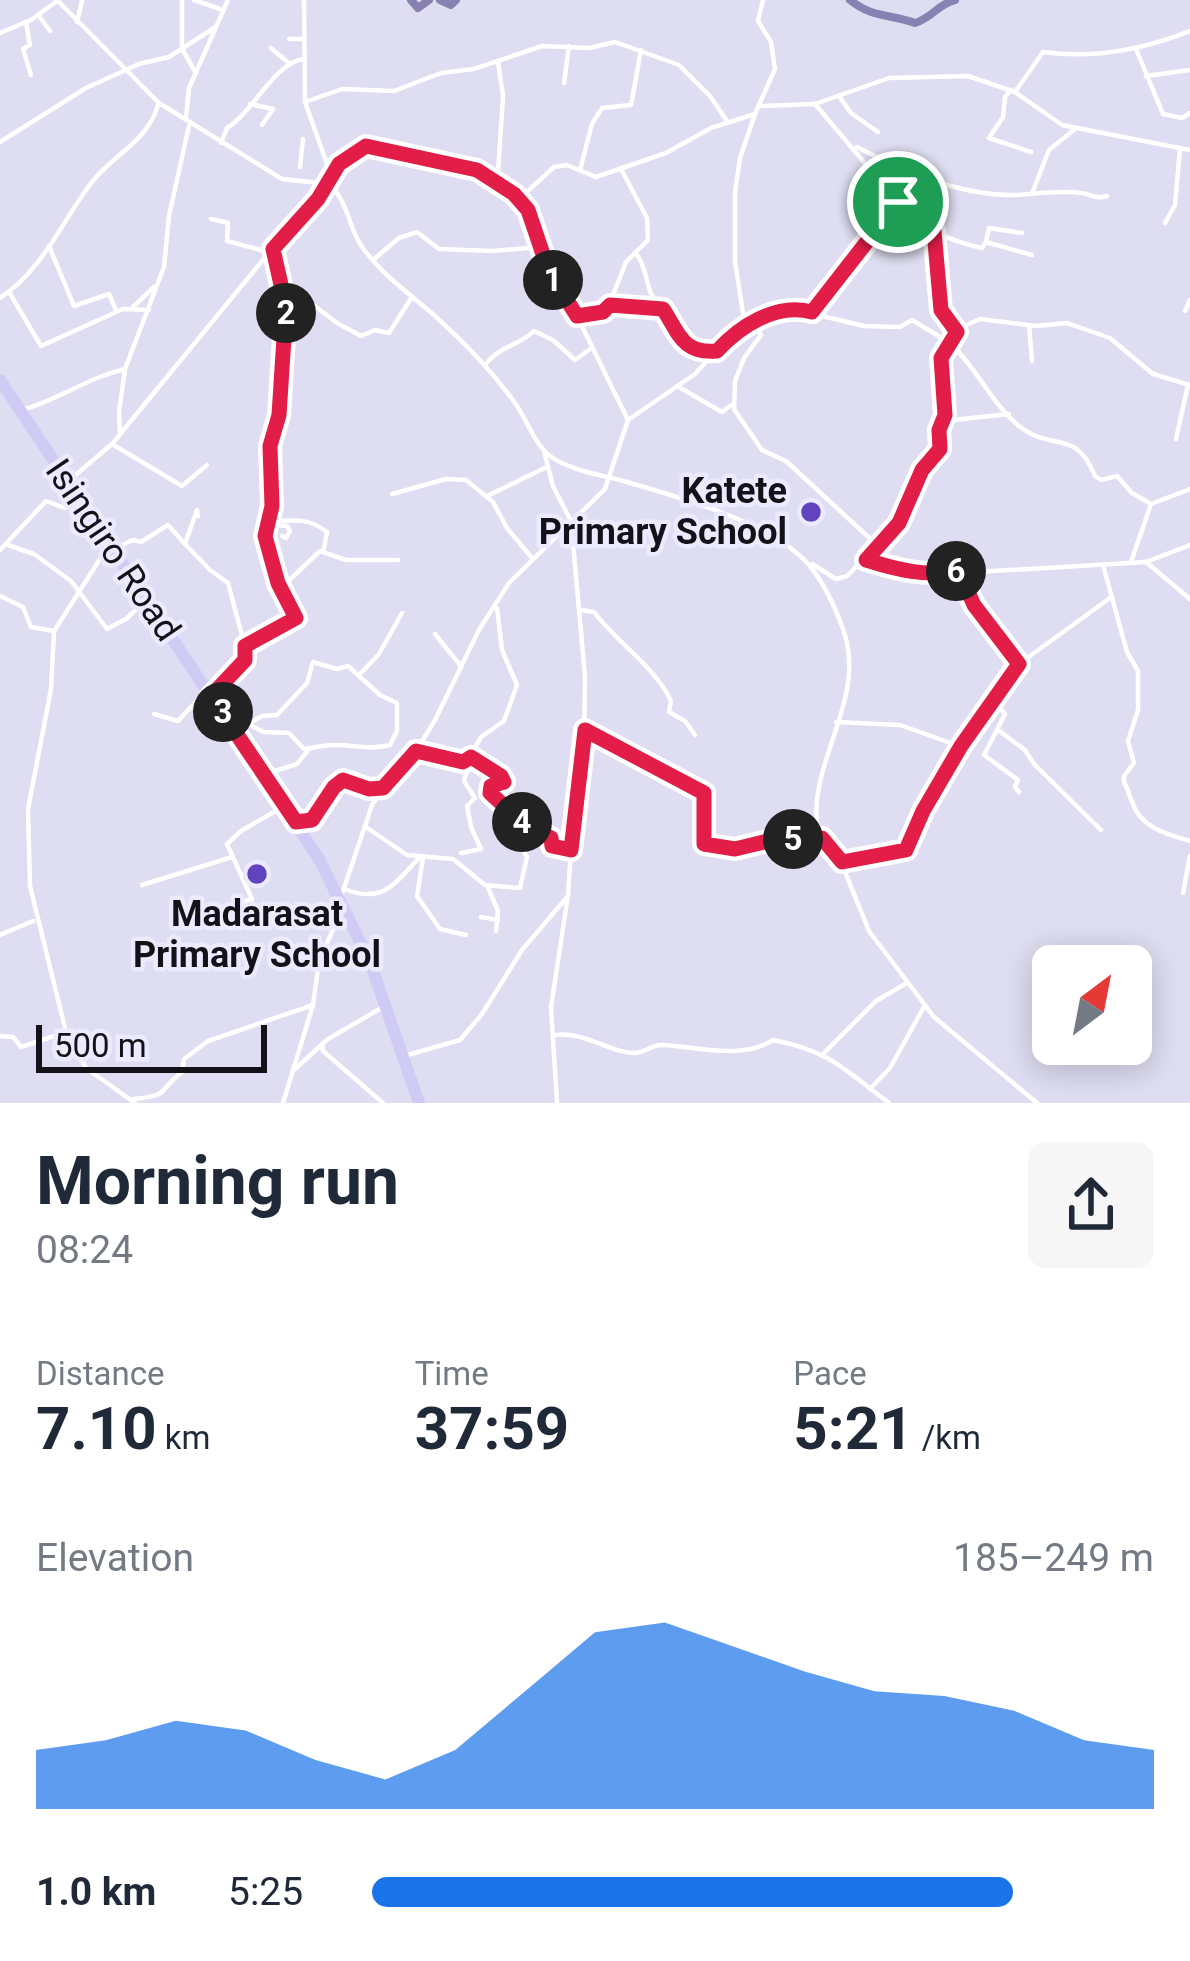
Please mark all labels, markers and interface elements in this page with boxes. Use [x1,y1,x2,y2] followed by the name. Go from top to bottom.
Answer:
[847,151,949,253] pin
[865,169,931,235] icon: arrive
[523,250,583,310] pin: 1
[544,260,562,299] text: 1
[256,283,316,343] pin: 2
[277,293,295,332] text: 2
[37,451,189,649] street label: Isingiro Road
[539,470,787,553] place label: Katete Primary School
[798,499,824,525] marker: Katete Primary School
[926,541,986,601] pin: 6
[947,551,965,590] text: 6
[193,682,253,742] pin: 3
[214,692,232,731] text: 3
[492,792,552,852] pin: 4
[513,802,531,841] text: 4
[763,809,823,869] pin: 5
[784,819,802,858] text: 5
[244,861,270,887] marker: Madarasat Primary School
[133,893,381,976] place label: Madarasat Primary School
[1032,945,1152,1065] north arrow
[1032,945,1152,1065] map controls
[36,1019,267,1072] scale bar
[54,1026,147,1065] text: 500 m
[1028,1142,1154,1268] button: share
[36,1143,399,1220] text: Morning run
[36,1227,133,1273] text: 08:24
[36,1354,164,1393] text: Distance
[415,1354,489,1393] text: Time
[793,1354,867,1393] text: Pace
[36,1393,157,1464] text: 7.10
[415,1393,569,1464] text: 37:59
[793,1393,914,1464] text: 5:21
[157,1418,211,1457] text: km
[914,1418,981,1457] text: /km
[36,1535,194,1581] text: Elevation
[953,1535,1154,1581] text: 185–249 m
[36,1869,156,1915] text: 1.0 km
[228,1869,303,1915] text: 5:25

